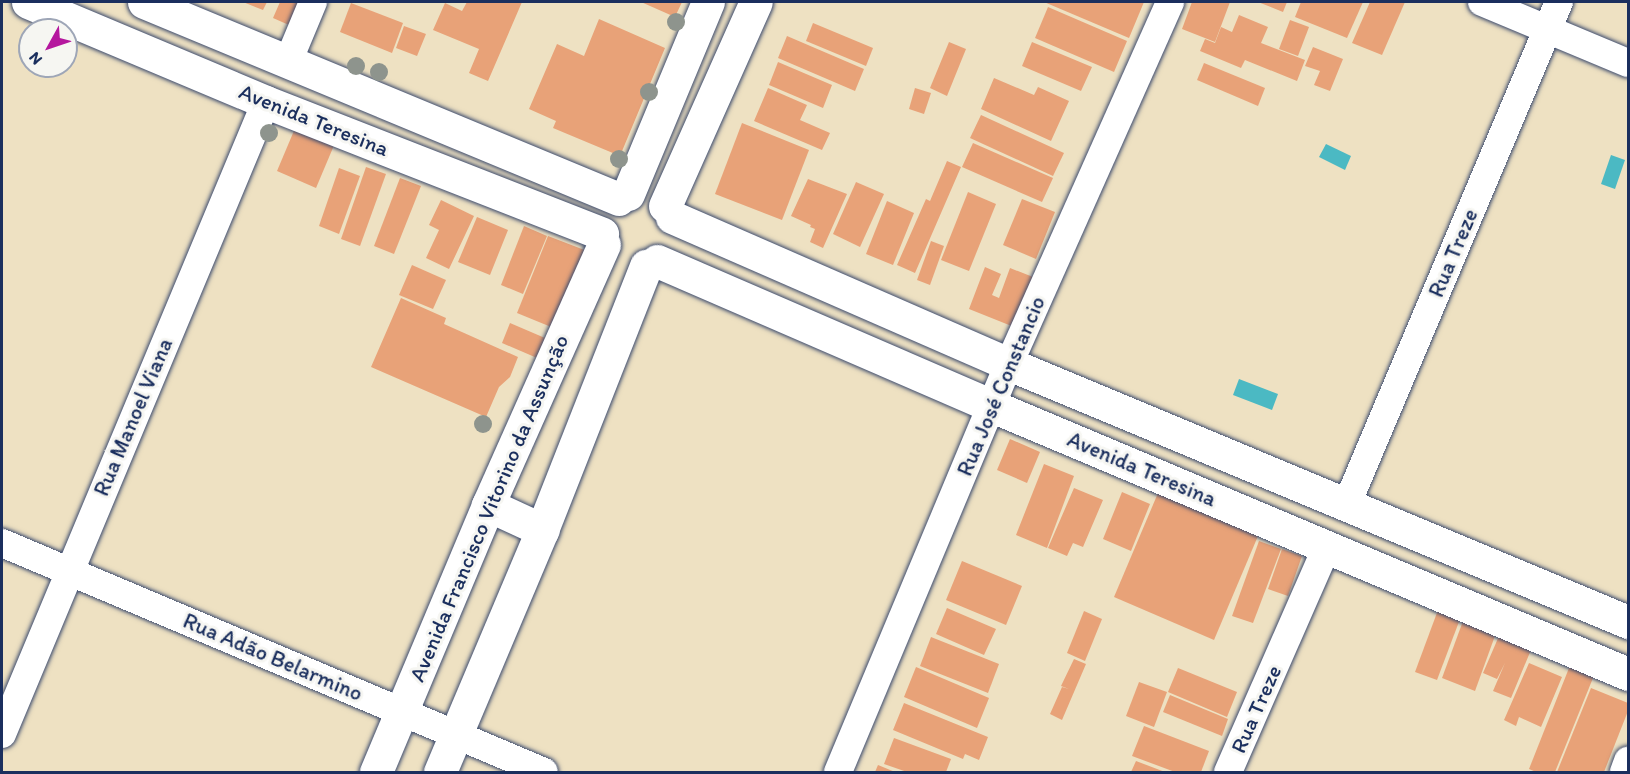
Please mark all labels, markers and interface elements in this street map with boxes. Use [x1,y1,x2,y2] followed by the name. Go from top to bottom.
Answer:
[18,18,78,78] north arrow
[25,48,46,69] text: N
[235,78,393,162] street label: Avenida Teresina
[1423,206,1483,300] street label: Rua Treze
[951,292,1051,480] street label: Rua José Constancio
[403,330,575,686] street label: Avenida Francisco Vitorino da Assunção
[88,334,178,500] street label: Rua Manoel Viana
[1064,426,1220,512] street label: Avenida Teresina
[179,607,367,707] street label: Rua Adão Belarmino
[1225,662,1287,756] street label: Rua Treze

